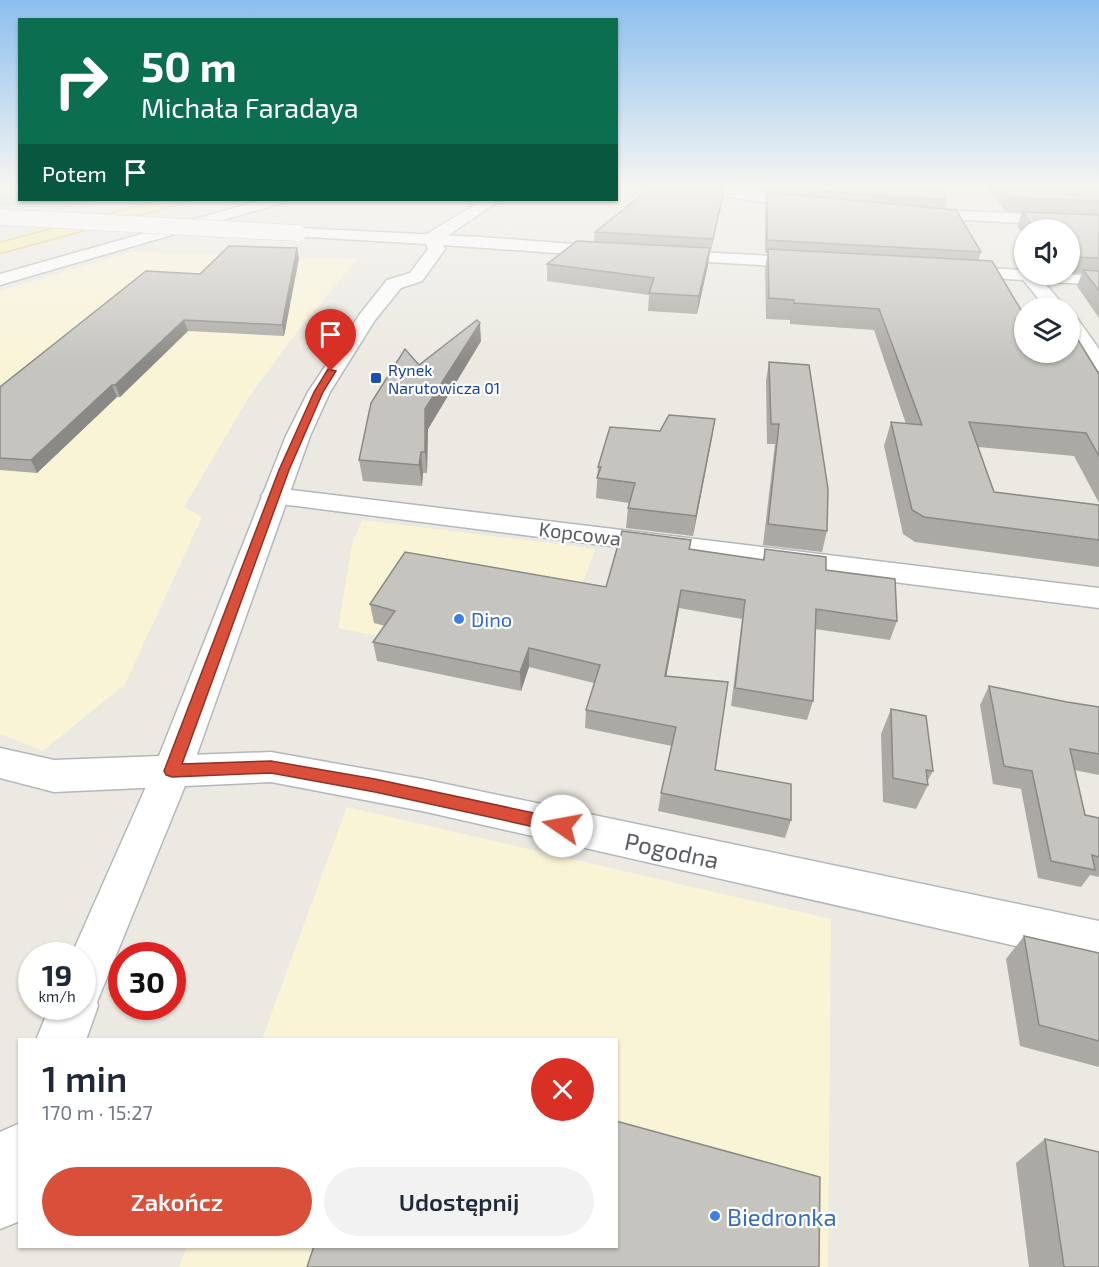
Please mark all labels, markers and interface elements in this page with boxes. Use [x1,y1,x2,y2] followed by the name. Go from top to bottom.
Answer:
[141,40,237,90] text: 50 m
[42,42,120,120] icon: right
[141,91,358,123] text: Michała Faradaya
[119,156,152,189] icon: arrive
[42,160,107,186] text: Potem
[1014,219,1080,363] map controls
[1014,219,1080,285] button: sound
[1014,297,1080,363] button: layers
[305,309,356,371] pin
[314,318,347,351] icon: arrive
[388,360,500,397] place label: Rynek Narutowicza 01
[369,371,383,385] marker: Rynek Narutowicza 01
[537,516,623,550] street label: Kopcowa
[471,607,512,631] place label: Dino
[452,612,466,626] marker: Dino
[530,794,594,858] position arrow
[622,826,722,874] street label: Pogodna
[108,942,186,1020] speed limit sign: 30
[42,956,72,992] text: 19
[38,987,76,1005] text: km/h
[42,1056,127,1099] text: 1 min
[531,1058,594,1121] button: close
[42,1100,153,1124] text: 170 m · 15:27
[42,1167,312,1236] button: Zakończ
[324,1167,594,1236] button: Udostępnij
[727,1202,837,1231] place label: Biedronka
[708,1209,722,1223] marker: Biedronka

